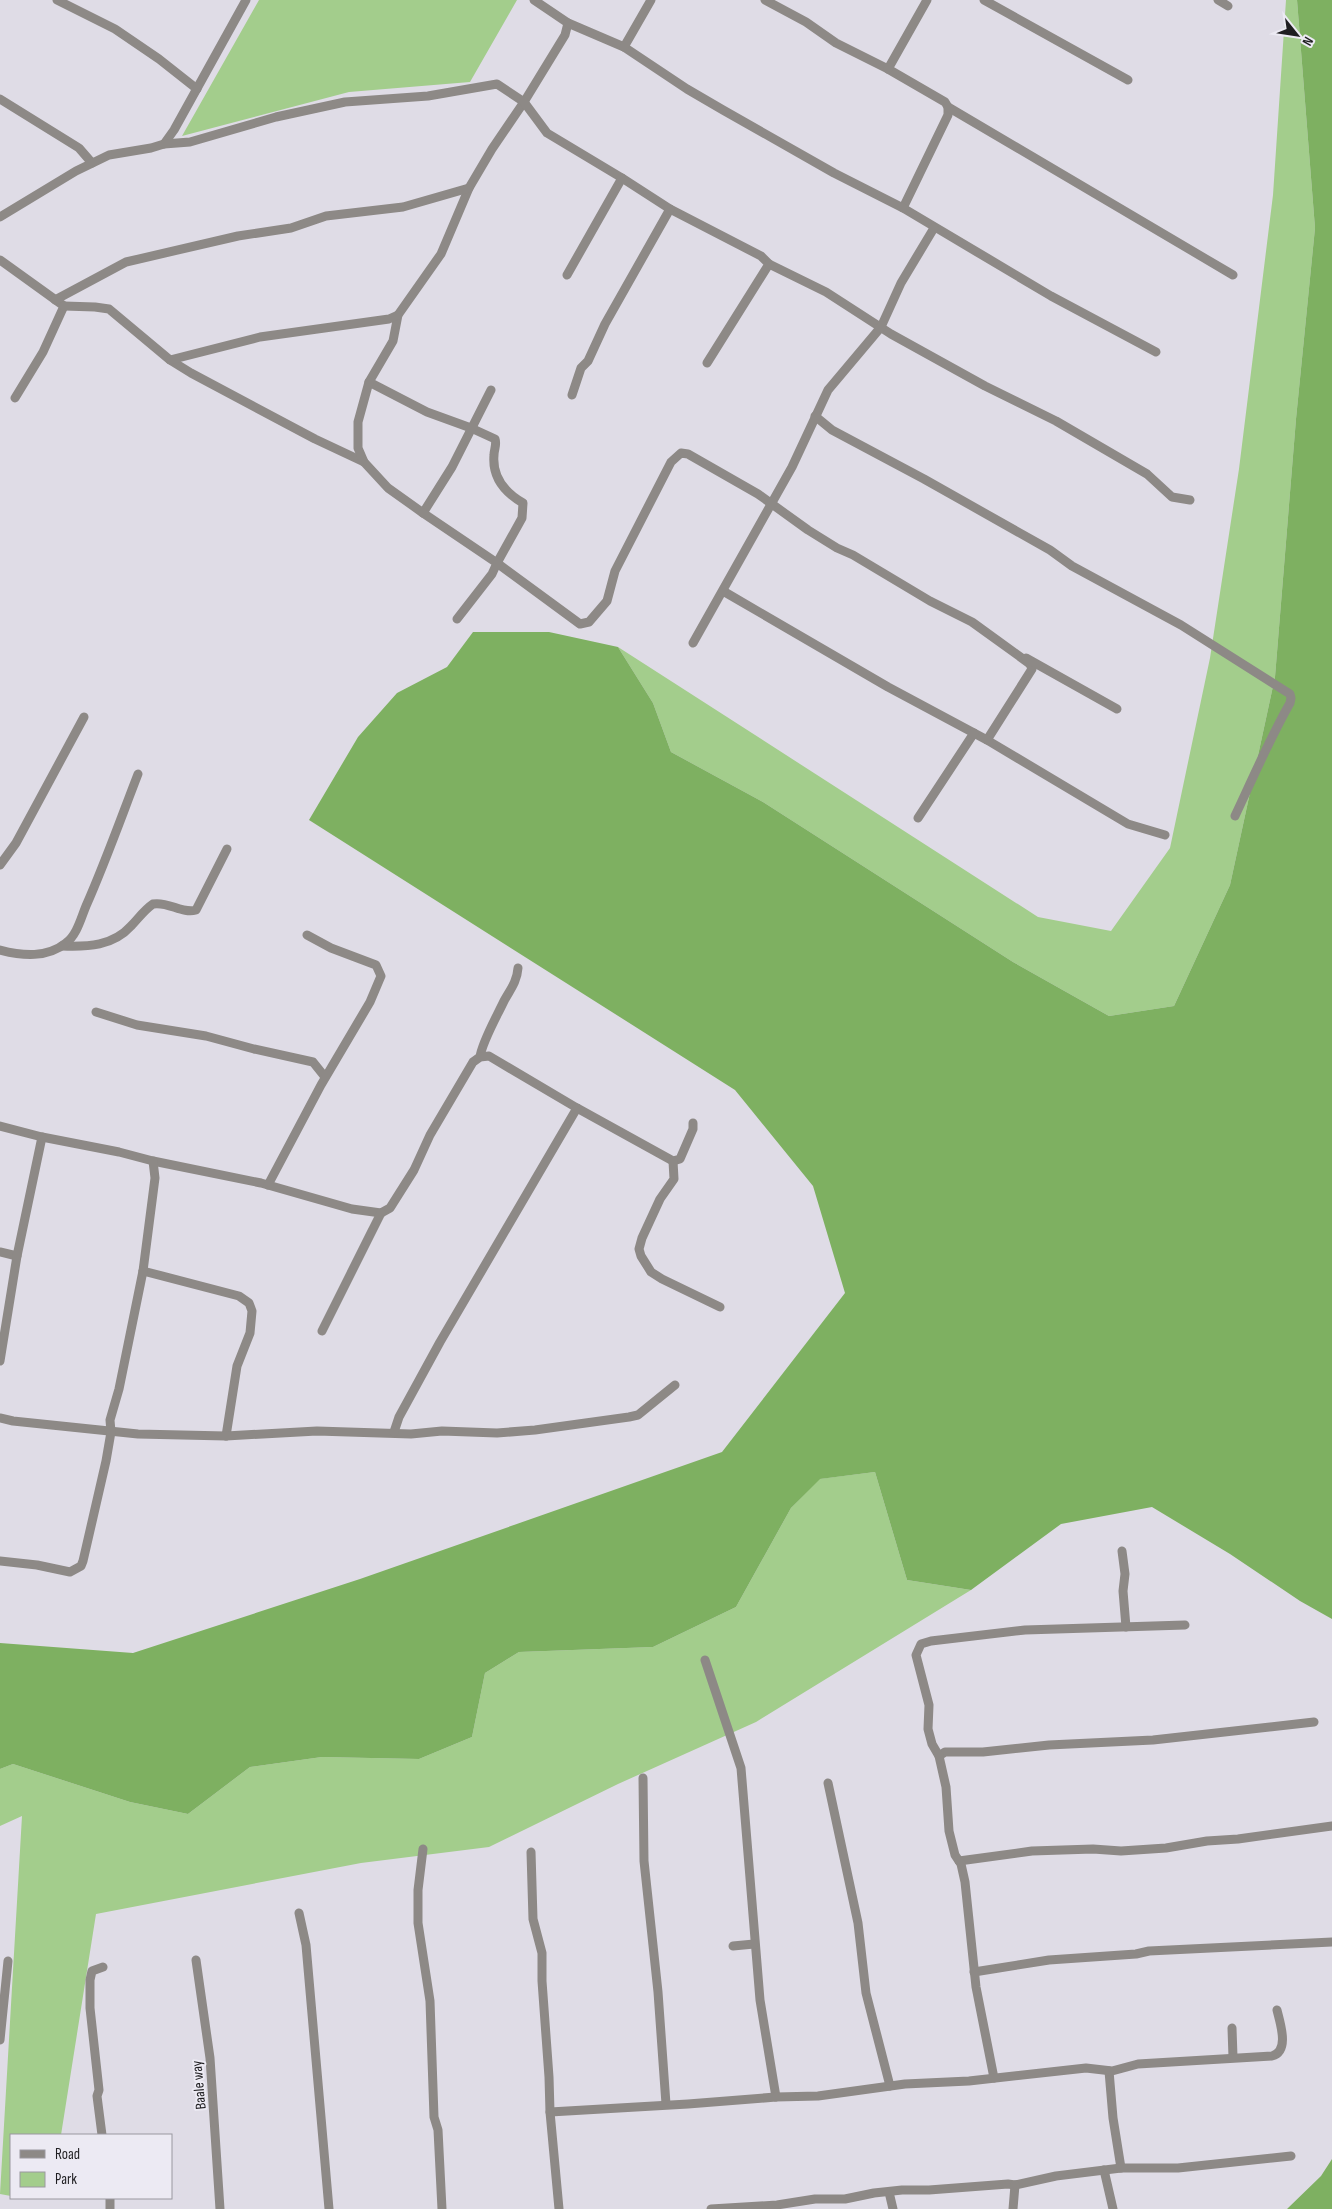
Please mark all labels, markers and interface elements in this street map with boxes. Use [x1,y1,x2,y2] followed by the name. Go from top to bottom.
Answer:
[1272,10,1322,60] north arrow
[1299,34,1317,49] text: N
[187,2059,211,2110] street label: Baale way
[10,2134,172,2199] legend
[55,2145,80,2164] text: Road
[55,2170,77,2189] text: Park

